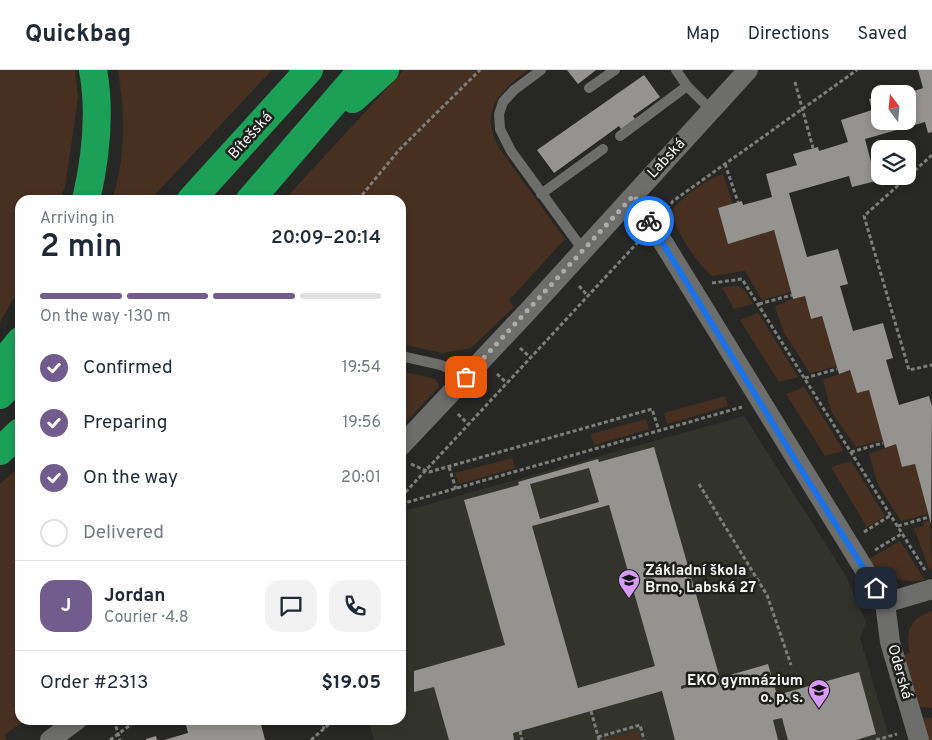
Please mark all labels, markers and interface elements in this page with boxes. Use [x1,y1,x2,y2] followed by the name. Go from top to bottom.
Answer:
[25,20,131,50] text: Quickbag
[686,23,720,46] text: Map
[748,23,830,46] text: Directions
[858,23,907,46] text: Saved
[871,85,916,130] north arrow
[871,85,916,185] map controls
[225,108,277,164] street label: Bítešská
[644,135,690,183] street label: Labská
[871,140,916,185] button: layers
[624,196,674,246] courier
[635,207,663,235] icon: bike
[40,209,115,229] text: Arriving in
[271,226,381,250] text: 20:09–20:14
[40,228,122,268] text: 2 min
[40,307,171,327] text: On the way · 130 m
[40,354,68,382] icon: check
[83,356,173,380] text: Confirmed
[445,356,487,398] pin
[342,358,381,378] text: 19:54
[452,363,480,391] icon: bag
[40,409,68,437] icon: check
[83,411,167,435] text: Preparing
[342,413,381,433] text: 19:56
[40,464,68,492] icon: check
[83,466,178,490] text: On the way
[341,468,381,488] text: 20:01
[83,521,164,545] text: Delivered
[645,562,756,598] place label: Základní škola Brno, Labská 27
[855,567,897,609] pin
[617,568,641,599] school or university icon: Základní škola Brno, Labská 27
[862,574,890,602] icon: home
[265,580,317,632] button: chat
[329,580,381,632] button: phone
[104,584,166,608] text: Jordan
[61,594,71,618] text: J
[104,608,188,628] text: Courier · 4.8
[882,642,916,702] street label: Oderská
[40,671,148,695] text: Order #2313
[322,671,381,695] text: $19.05
[687,672,803,708] place label: EKO gymnázium o. p. s.
[807,678,831,709] school or university icon: EKO gymnázium o. p. s.

